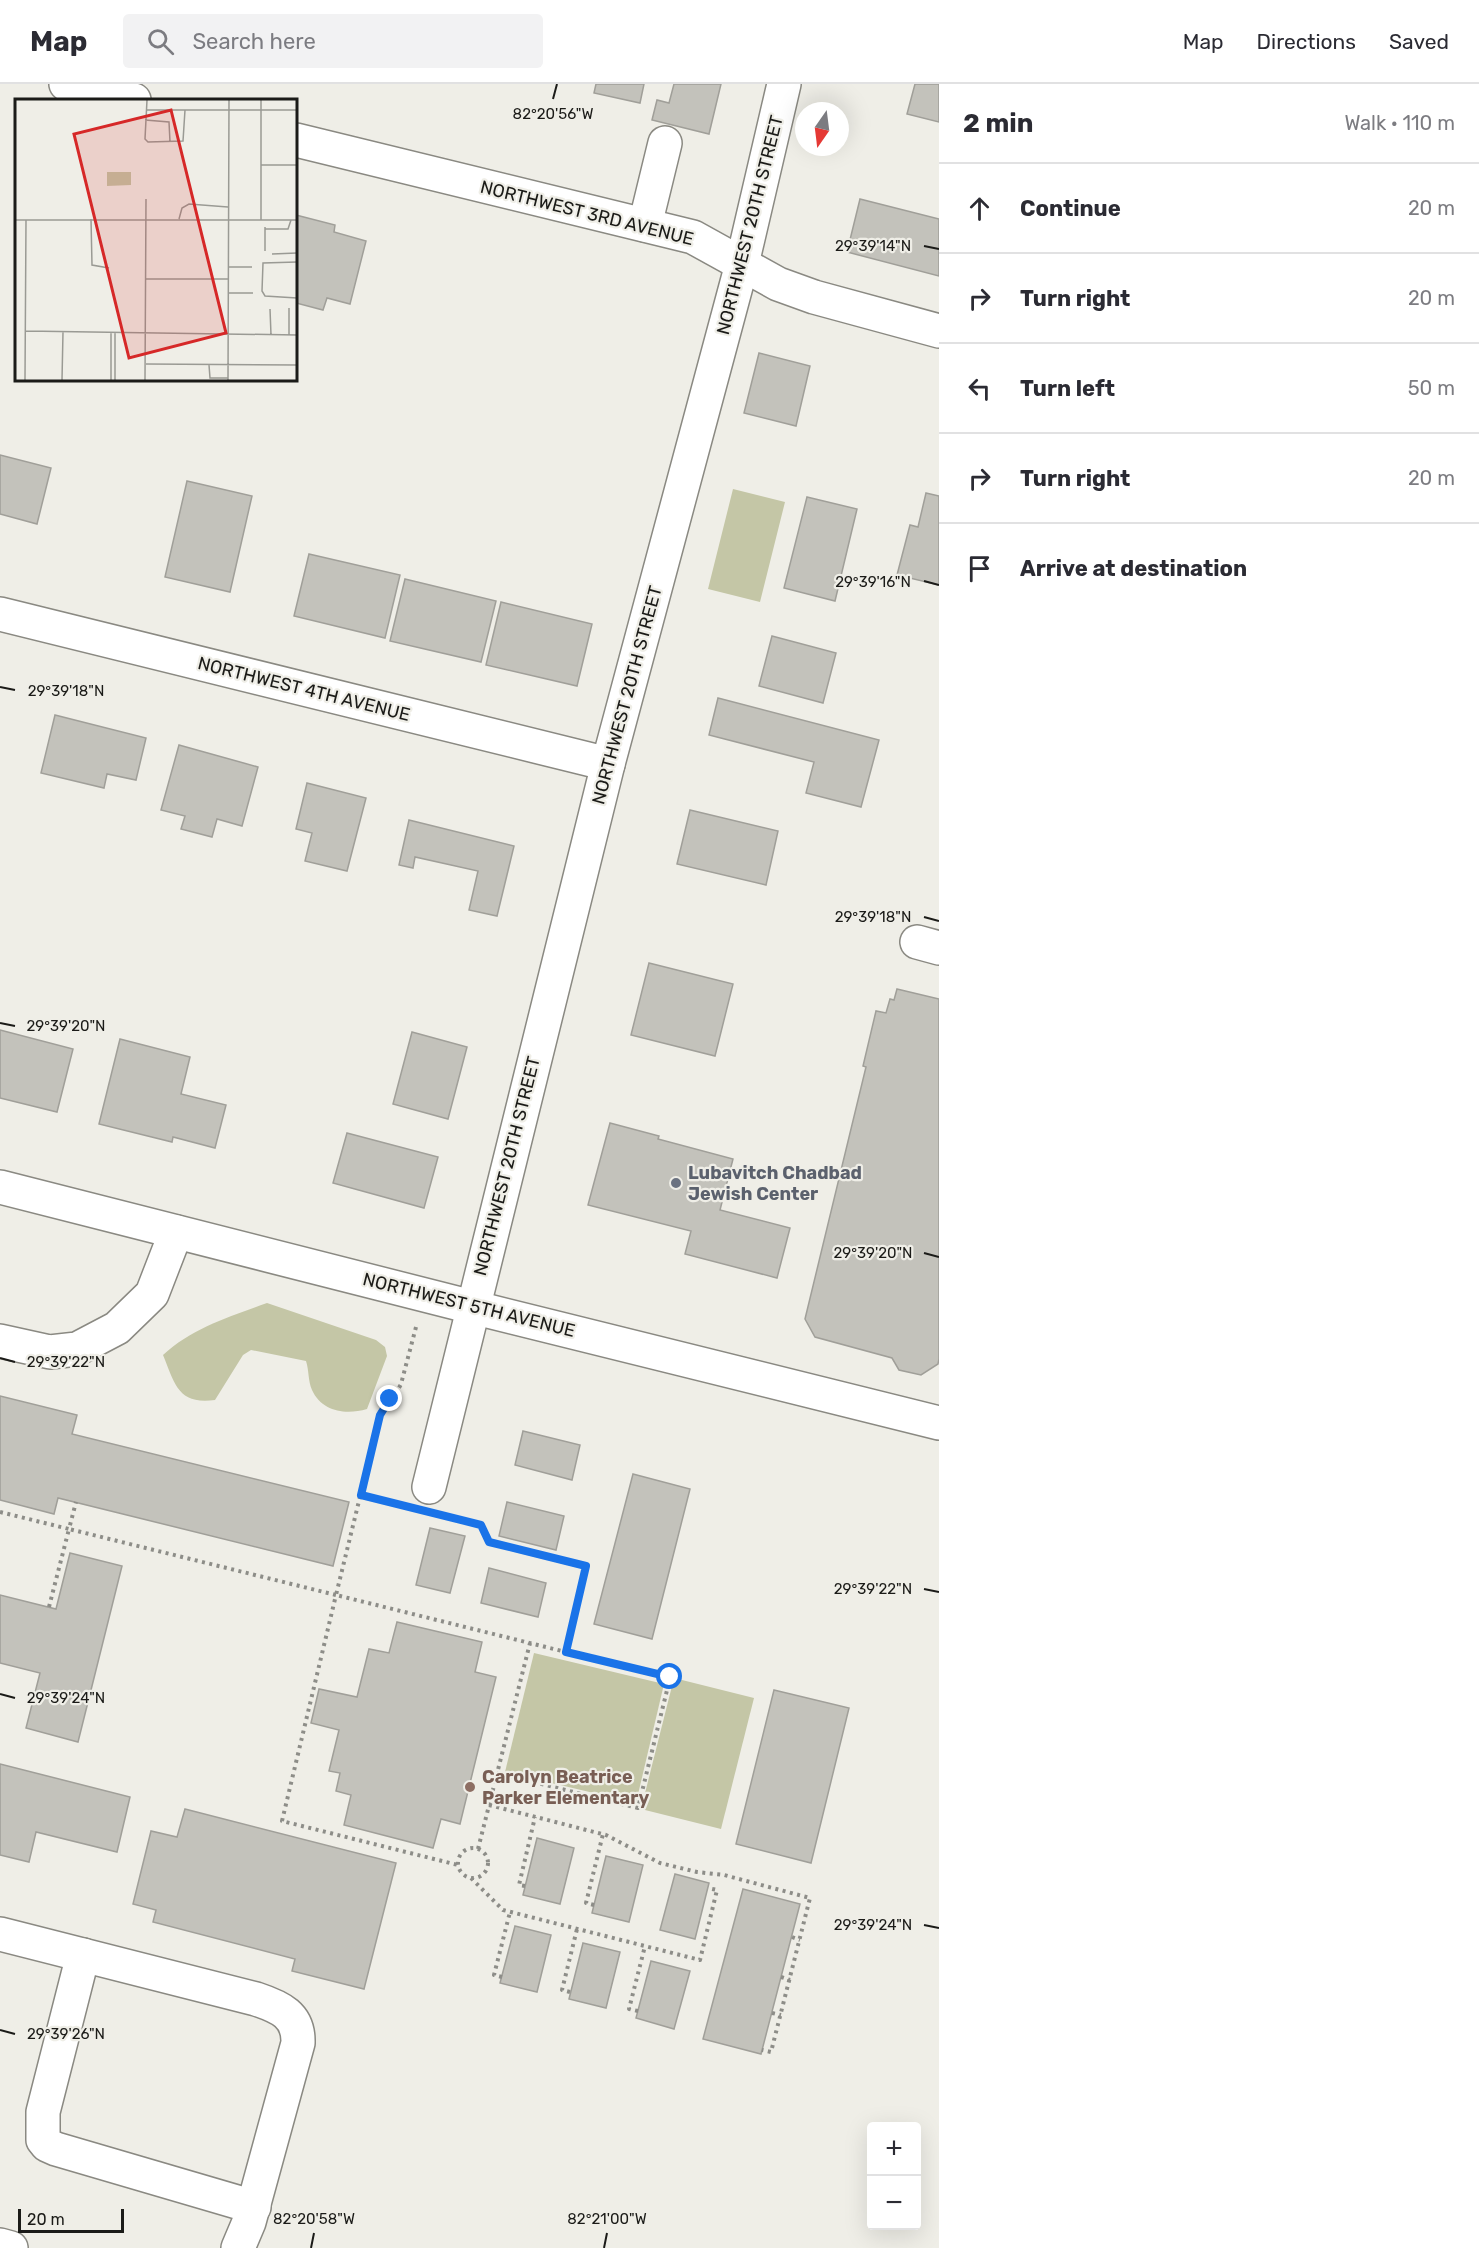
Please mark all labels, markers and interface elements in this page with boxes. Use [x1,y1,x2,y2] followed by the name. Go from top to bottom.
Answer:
[123,14,543,68] search box
[30,25,87,58] text: Map
[144,25,177,58] icon: search
[192,28,316,55] text: Search here
[1183,29,1224,54] text: Map
[1257,29,1356,54] text: Directions
[1389,29,1449,54] text: Saved
[15,99,297,381] inset map
[795,102,849,156] north arrow
[513,105,593,123] text: 82°20'56"W
[963,108,1033,139] text: 2 min
[1344,111,1455,135] text: Walk · 110 m
[712,113,788,337] street label: NORTHWEST 20TH STREET
[478,176,696,250] street label: NORTHWEST 3RD AVENUE
[963,192,996,225] icon: ahead
[1020,195,1121,222] text: Continue
[1408,196,1455,220] text: 20 m
[835,237,911,255] text: 29°39'14"N
[963,282,996,315] icon: right
[1020,285,1130,312] text: Turn right
[1408,286,1455,310] text: 20 m
[963,372,996,405] icon: left
[1020,375,1115,402] text: Turn left
[1408,376,1455,400] text: 50 m
[963,462,996,495] icon: right
[1020,465,1130,492] text: Turn right
[1408,466,1455,490] text: 20 m
[963,552,996,585] icon: arrive
[1020,555,1247,582] text: Arrive at destination
[835,573,911,591] text: 29°39'16"N
[587,583,667,807] street label: NORTHWEST 20TH STREET
[195,652,413,726] street label: NORTHWEST 4TH AVENUE
[28,682,104,700] text: 29°39'18"N
[835,908,911,926] text: 29°39'18"N
[26,1017,106,1035] text: 29°39'20"N
[469,1054,545,1278] street label: NORTHWEST 20TH STREET
[688,1162,862,1205] place label: Lubavitch Chadbad Jewish Center
[669,1176,683,1190] marker: Lubavitch Chadbad Jewish Center
[833,1244,913,1262] text: 29°39'20"N
[360,1268,578,1342] street label: NORTHWEST 5TH AVENUE
[27,1353,105,1371] text: 29°39'22"N
[376,1385,402,1411] route end
[834,1580,912,1598] text: 29°39'22"N
[656,1663,682,1689] route start
[27,1689,105,1707] text: 29°39'24"N
[482,1766,649,1809] place label: Carolyn Beatrice Parker Elementary
[463,1780,477,1794] marker: Carolyn Beatrice Parker Elementary
[834,1916,912,1934] text: 29°39'24"N
[27,2025,105,2043] text: 29°39'26"N
[867,2122,921,2230] map controls
[867,2122,921,2176] button: +
[867,2176,921,2230] button: −
[18,2206,124,2234] scale bar
[27,2210,65,2229] text: 20 m
[273,2210,355,2228] text: 82°20'58"W
[567,2210,647,2228] text: 82°21'00"W

